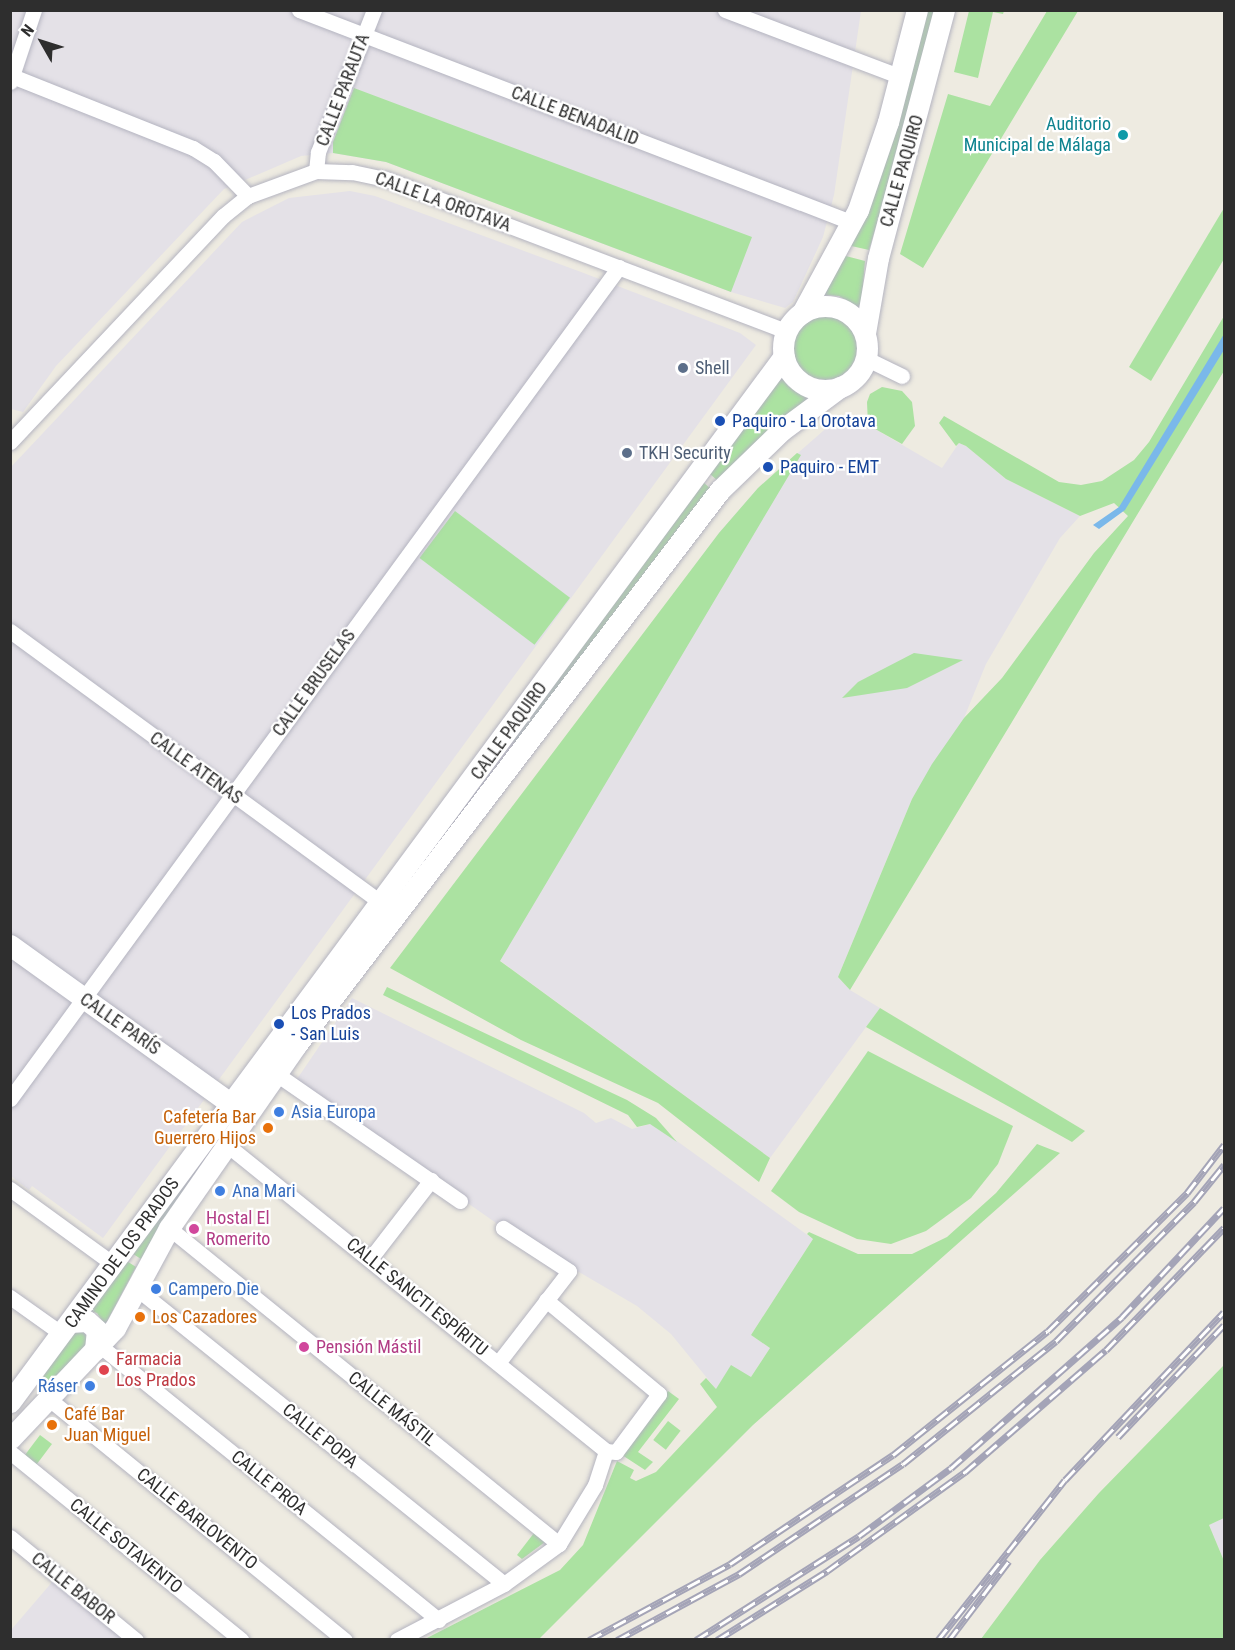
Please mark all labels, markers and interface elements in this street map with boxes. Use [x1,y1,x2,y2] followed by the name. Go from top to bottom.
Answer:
[12,12,72,72] north arrow
[17,21,38,40] text: N
[312,31,374,149] street label: CALLE PARAUTA
[508,82,642,150] street label: CALLE BENADALID
[876,112,928,230] street label: CALLE PAQUIRO
[964,114,1111,156] place label: Auditorio Municipal de Málaga
[1116,128,1130,142] marker: Auditorio Municipal de Málaga
[372,167,514,237] street label: CALLE LA OROTAVA
[695,357,730,379] place label: Shell
[676,361,690,375] marker: Shell
[732,410,876,432] place label: Paquiro - La Orotava
[713,414,727,428] marker: Paquiro - La Orotava
[639,442,731,464] place label: TKH Security
[620,446,634,460] marker: TKH Security
[780,456,879,478] place label: Paquiro - EMT
[761,460,775,474] marker: Paquiro - EMT
[268,625,360,741] street label: CALLE BRUSELAS
[466,678,552,784] street label: CALLE PAQUIRO
[145,727,247,809] street label: CALLE ATENAS
[76,988,164,1060] street label: CALLE PARÍS
[291,1003,371,1046] place label: Los Prados - San Luis
[272,1017,286,1031] marker: Los Prados - San Luis
[291,1101,376,1123] place label: Asia Europa
[272,1105,286,1119] marker: Asia Europa
[154,1107,256,1150] place label: Cafetería Bar Guerrero Hijos
[261,1121,275,1135] marker: Cafetería Bar Guerrero Hijos
[60,1174,184,1332] street label: CAMINO DE LOS PRADOS
[232,1180,296,1202] place label: Ana Mari
[213,1184,227,1198] marker: Ana Mari
[206,1208,270,1250] place label: Hostal El Romerito
[187,1222,201,1236] marker: Hostal El Romerito
[342,1233,492,1361] street label: CALLE SANCTI ESPÍRITU
[168,1278,259,1300] place label: Campero Die
[149,1282,163,1296] marker: Campero Die
[152,1306,257,1328] place label: Los Cazadores
[133,1310,147,1324] marker: Los Cazadores
[316,1336,421,1358] place label: Pensión Mástil
[297,1340,311,1354] marker: Pensión Mástil
[116,1349,196,1392] place label: Farmacia Los Prados
[97,1363,111,1377] marker: Farmacia Los Prados
[344,1367,440,1451] street label: CALLE MÁSTIL
[38,1375,78,1397] place label: Ráser
[83,1379,97,1393] marker: Ráser
[278,1399,362,1473] street label: CALLE POPA
[64,1404,151,1446] place label: Café Bar Juan Miguel
[45,1418,59,1432] marker: Café Bar Juan Miguel
[227,1446,311,1520] street label: CALLE PROA
[132,1464,262,1574] street label: CALLE BARLOVENTO
[65,1494,187,1598] street label: CALLE SOTAVENTO
[27,1548,119,1628] street label: CALLE BABOR

